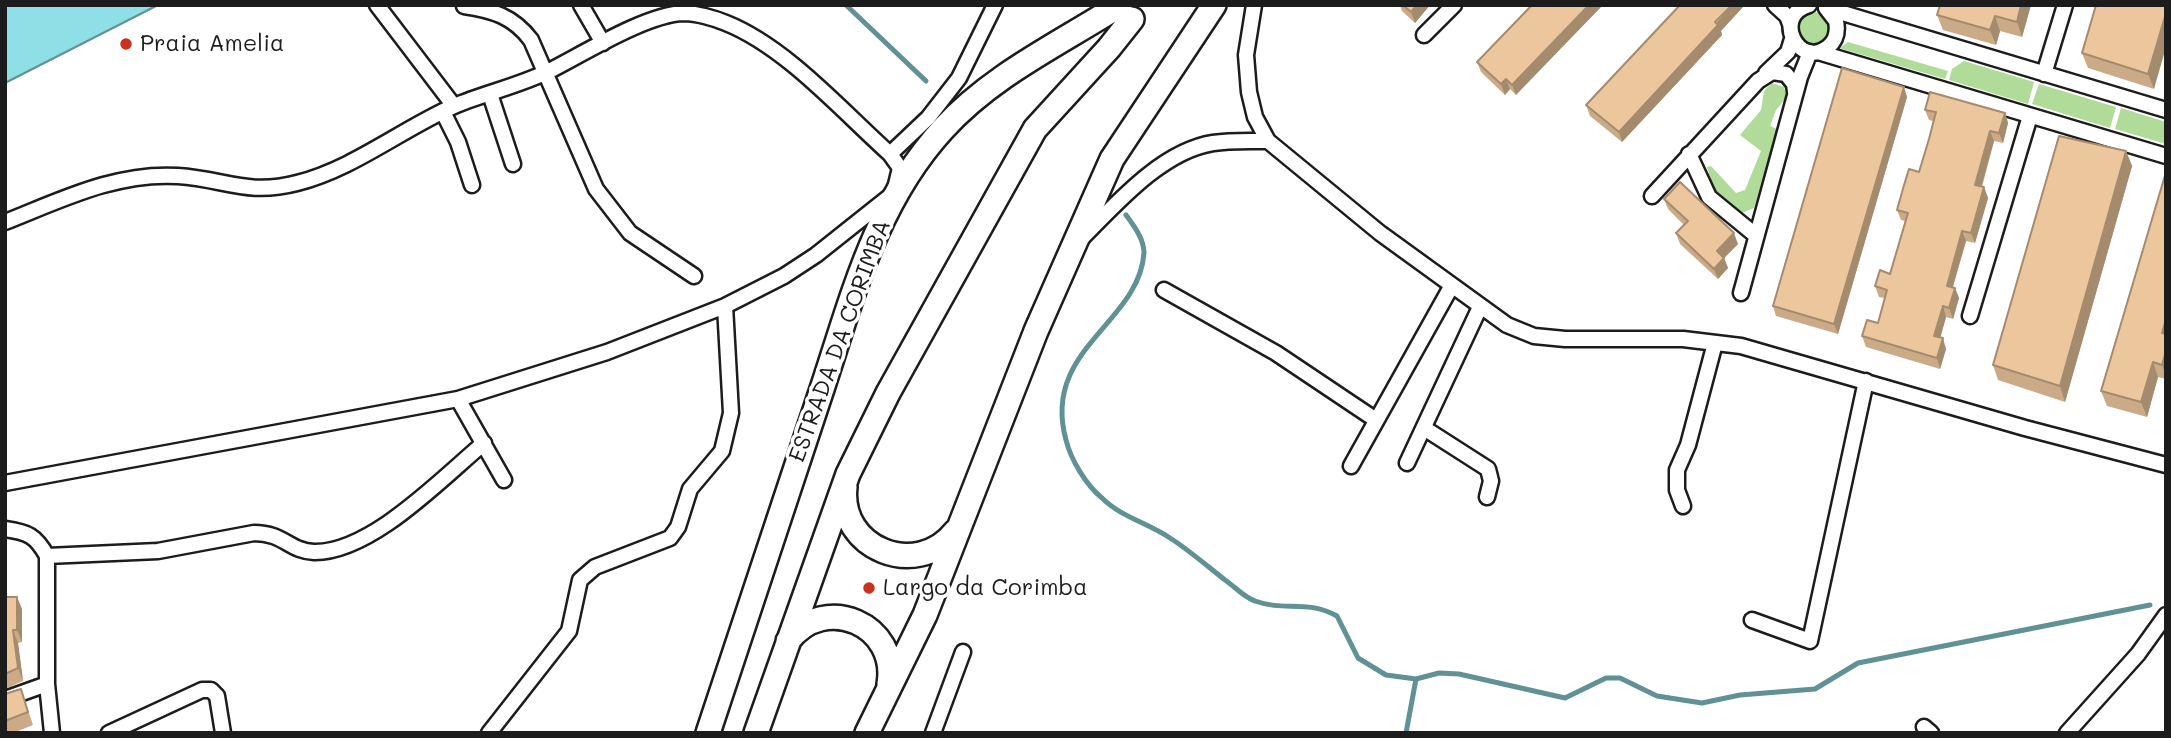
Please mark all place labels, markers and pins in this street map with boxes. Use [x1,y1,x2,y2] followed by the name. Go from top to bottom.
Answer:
[140,30,284,58] place label: Praia Amelia
[118,36,134,52] marker: Praia Amelia
[883,574,1088,602] place label: Largo da Corimba
[861,580,877,596] marker: Largo da Corimba

